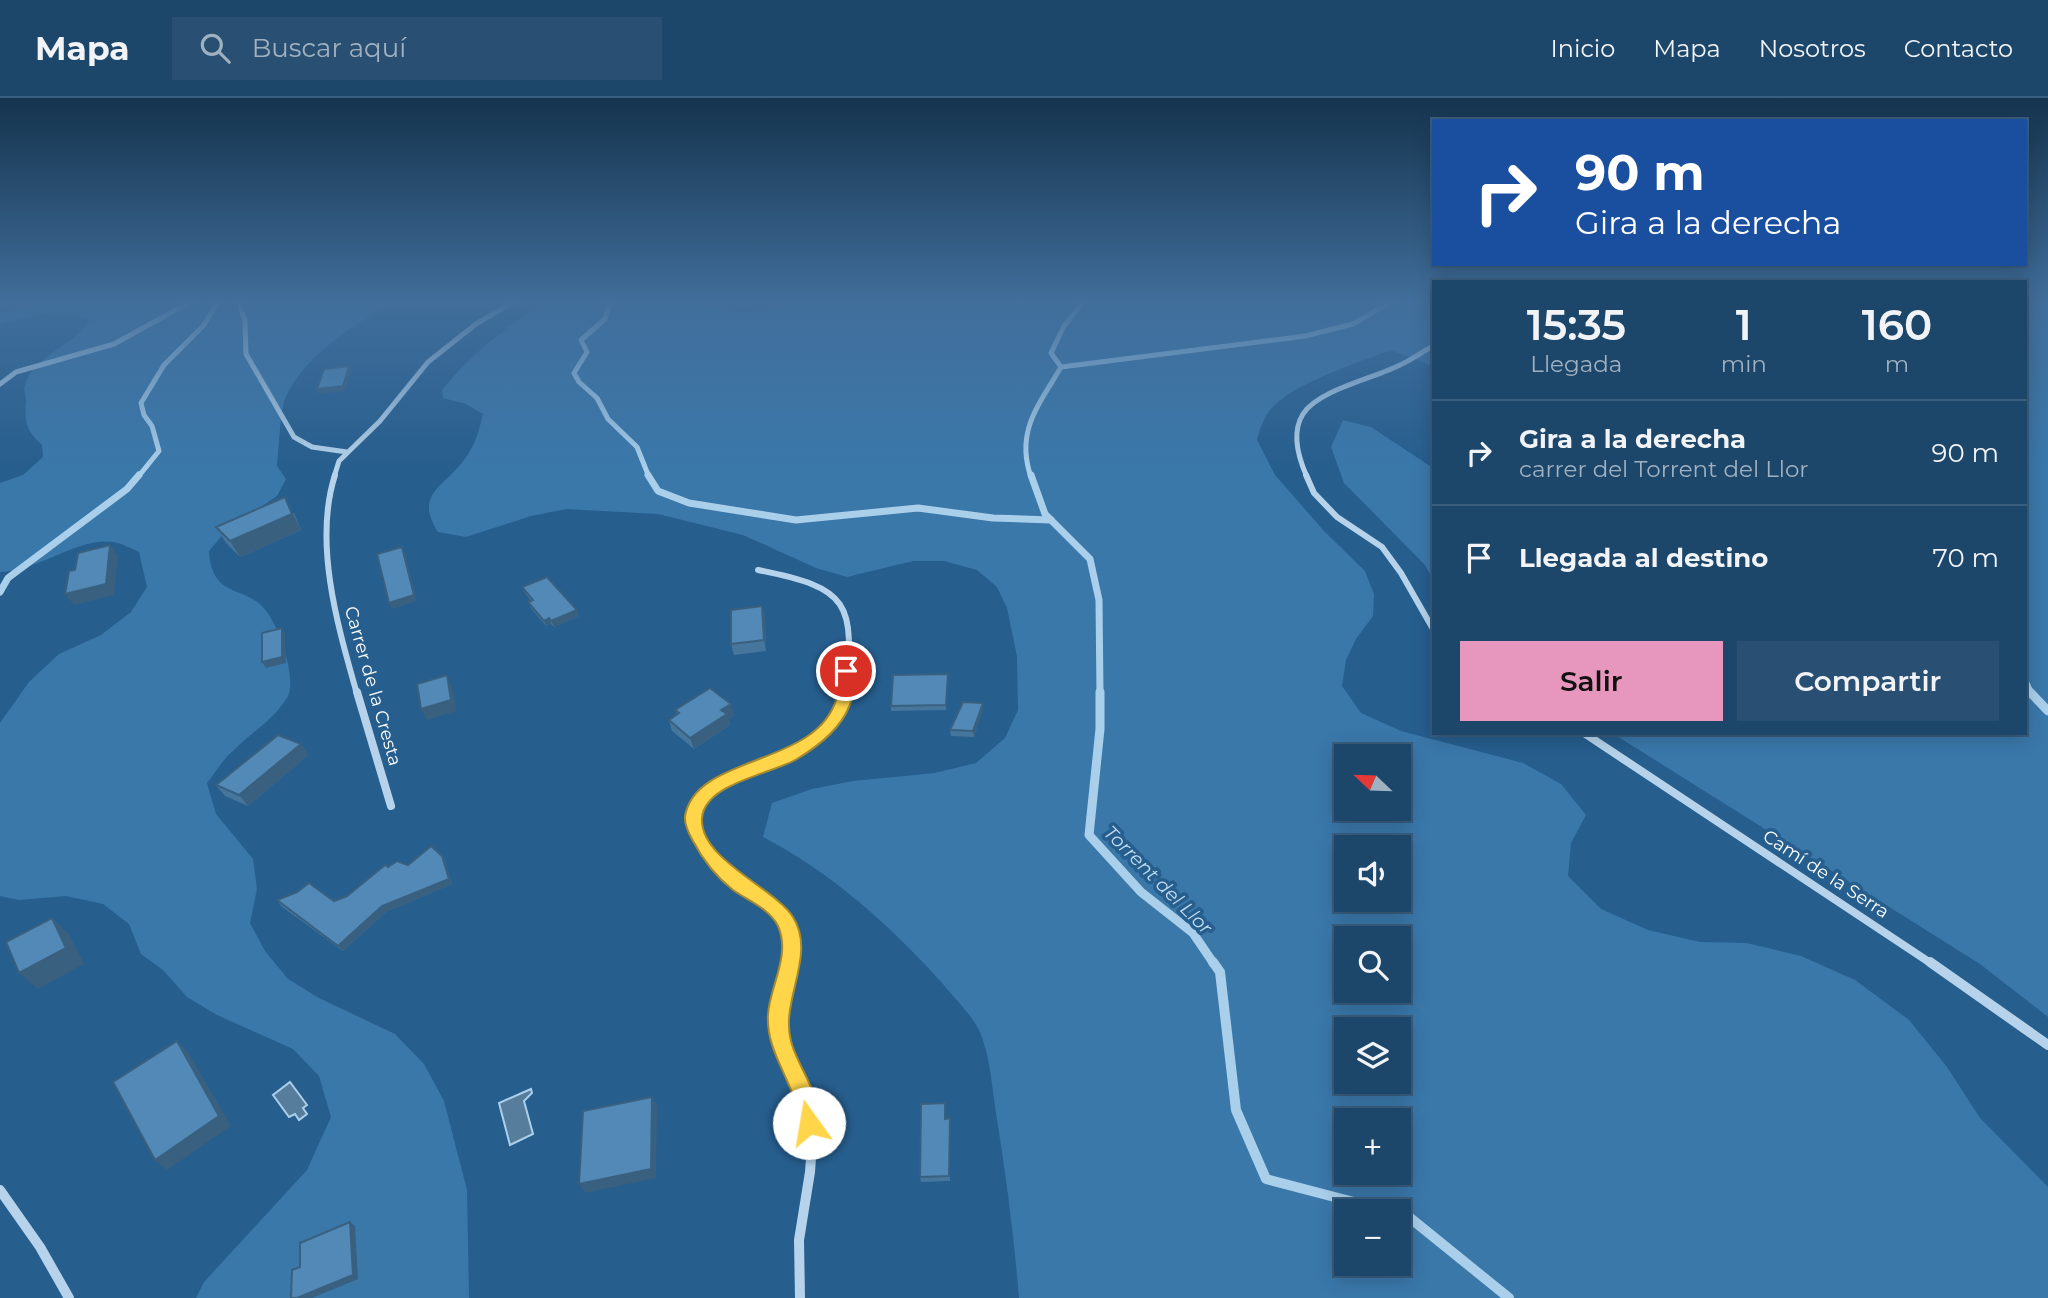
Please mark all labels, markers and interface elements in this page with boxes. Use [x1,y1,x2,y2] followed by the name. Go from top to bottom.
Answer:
[172,17,662,80] search box
[35,28,130,68] text: Mapa
[196,29,234,67] icon: search
[252,32,406,64] text: Buscar aquí
[1550,34,1615,63] text: Inicio
[1653,34,1721,63] text: Mapa
[1759,34,1866,63] text: Nosotros
[1904,34,2013,63] text: Contacto
[1575,143,1705,202] text: 90 m
[1460,147,1551,238] icon: right
[1575,203,1841,242] text: Gira a la derecha
[1527,299,1626,351] text: 15:35
[1736,299,1752,351] text: 1
[1862,299,1932,351] text: 160
[1530,350,1622,378] text: Llegada
[1721,350,1767,378] text: min
[1885,350,1909,378] text: m
[1519,423,1746,455] text: Gira a la derecha
[1460,434,1498,472] icon: right
[1932,437,1999,469] text: 90 m
[1519,455,1809,483] text: carrer del Torrent del Llor
[1460,539,1498,577] icon: arrive
[1519,542,1768,574] text: Llegada al destino
[1933,542,1999,574] text: 70 m
[340,604,406,768] street label: Carrer de la Cresta
[816,641,876,701] pin
[1460,641,1723,721] button: Salir
[1737,641,1999,721] button: Compartir
[827,652,865,690] icon: arrive
[1334,744,1410,821] north arrow
[1334,744,1411,1276] map controls
[1099,821,1217,939] water label: Torrent del Llor
[1759,825,1893,923] street label: Camí de la Serra
[1334,835,1411,912] button: sound
[1334,926,1411,1003] button: search
[1334,1017,1411,1094] button: layers
[772,1086,846,1160] position arrow
[1334,1108,1411,1185] button: +
[1334,1199,1411,1276] button: −

